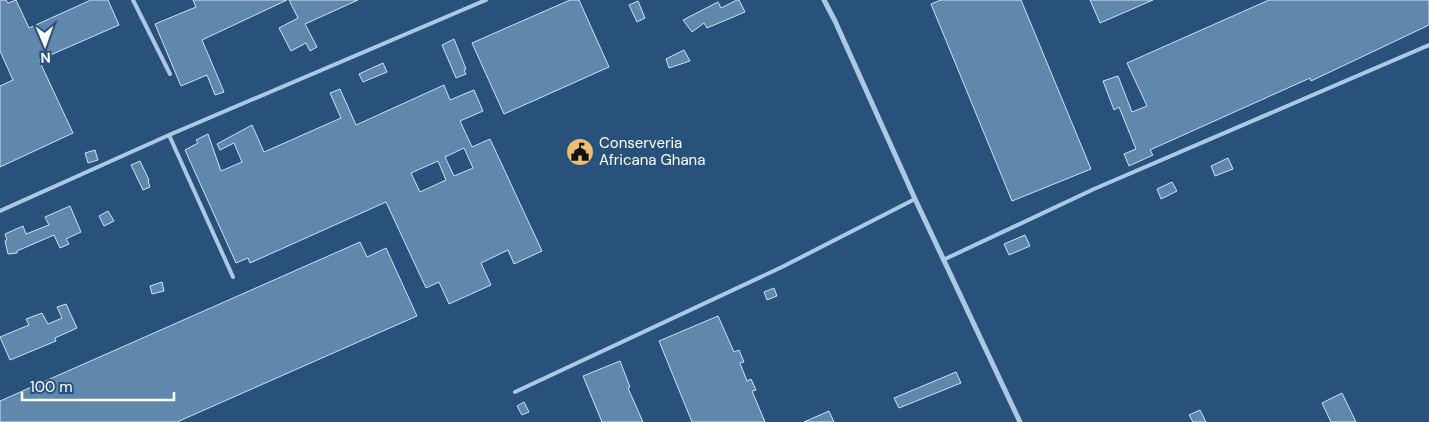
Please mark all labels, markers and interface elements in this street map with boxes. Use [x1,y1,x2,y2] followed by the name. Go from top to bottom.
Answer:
[20,20,70,70] north arrow
[40,49,51,67] text: N
[599,133,705,170] place label: Conserveria Africana Ghana
[565,137,595,167] public building icon: Conserveria Africana Ghana
[22,370,175,402] scale bar
[30,377,73,397] text: 100 m

